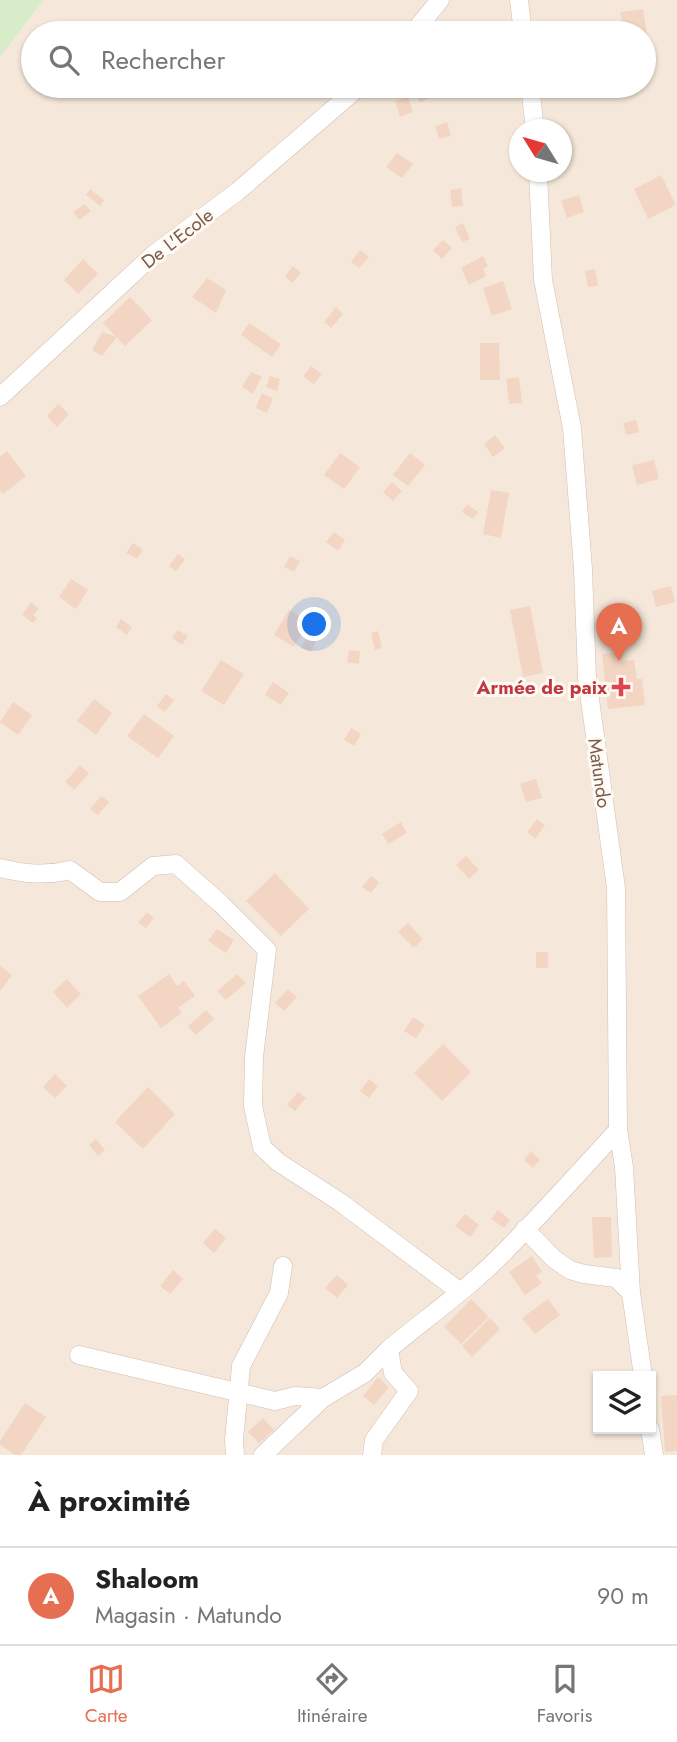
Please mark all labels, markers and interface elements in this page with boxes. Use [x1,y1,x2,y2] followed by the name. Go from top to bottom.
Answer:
[21,21,656,98] search box
[45,41,83,79] icon: search
[101,41,225,79] text: Rechercher
[509,119,572,182] north arrow
[136,202,219,275] street label: De L'Ecole
[596,603,642,661] pin: A
[297,607,331,641] your location
[476,674,608,701] place label: Armée de paix
[613,679,629,695] marker: Armée de paix
[581,736,618,810] street label: Matundo
[593,1371,656,1434] map controls
[593,1371,656,1434] button: layers
[28,1479,191,1522] text: À proximité
[95,1560,199,1598] text: Shaloom
[43,1579,59,1613] text: A
[597,1579,649,1613] text: 90 m
[95,1598,282,1632] text: Magasin · Matundo
[85,1660,128,1729] tab: Carte
[297,1660,368,1729] tab: Itinéraire
[537,1660,592,1729] tab: Favoris

